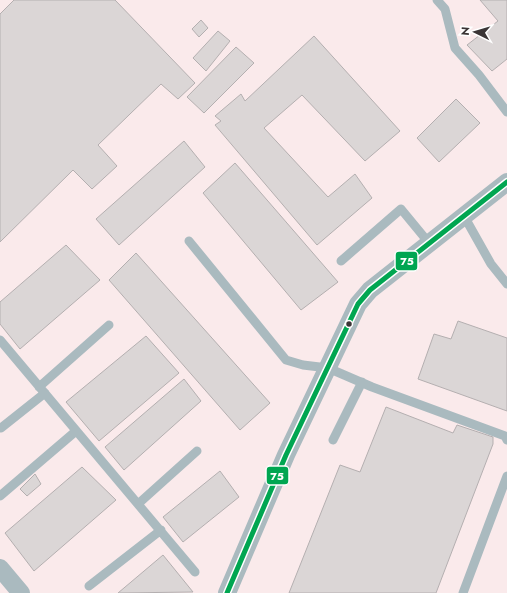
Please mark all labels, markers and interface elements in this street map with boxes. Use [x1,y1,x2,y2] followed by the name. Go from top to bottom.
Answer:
[455,12,495,52] north arrow
[457,26,473,36] text: N
[395,251,418,271] line badge: 75
[400,253,414,269] text: 75
[344,319,354,329] unlabelled marker
[266,466,289,485] line badge: 75
[270,468,284,484] text: 75

